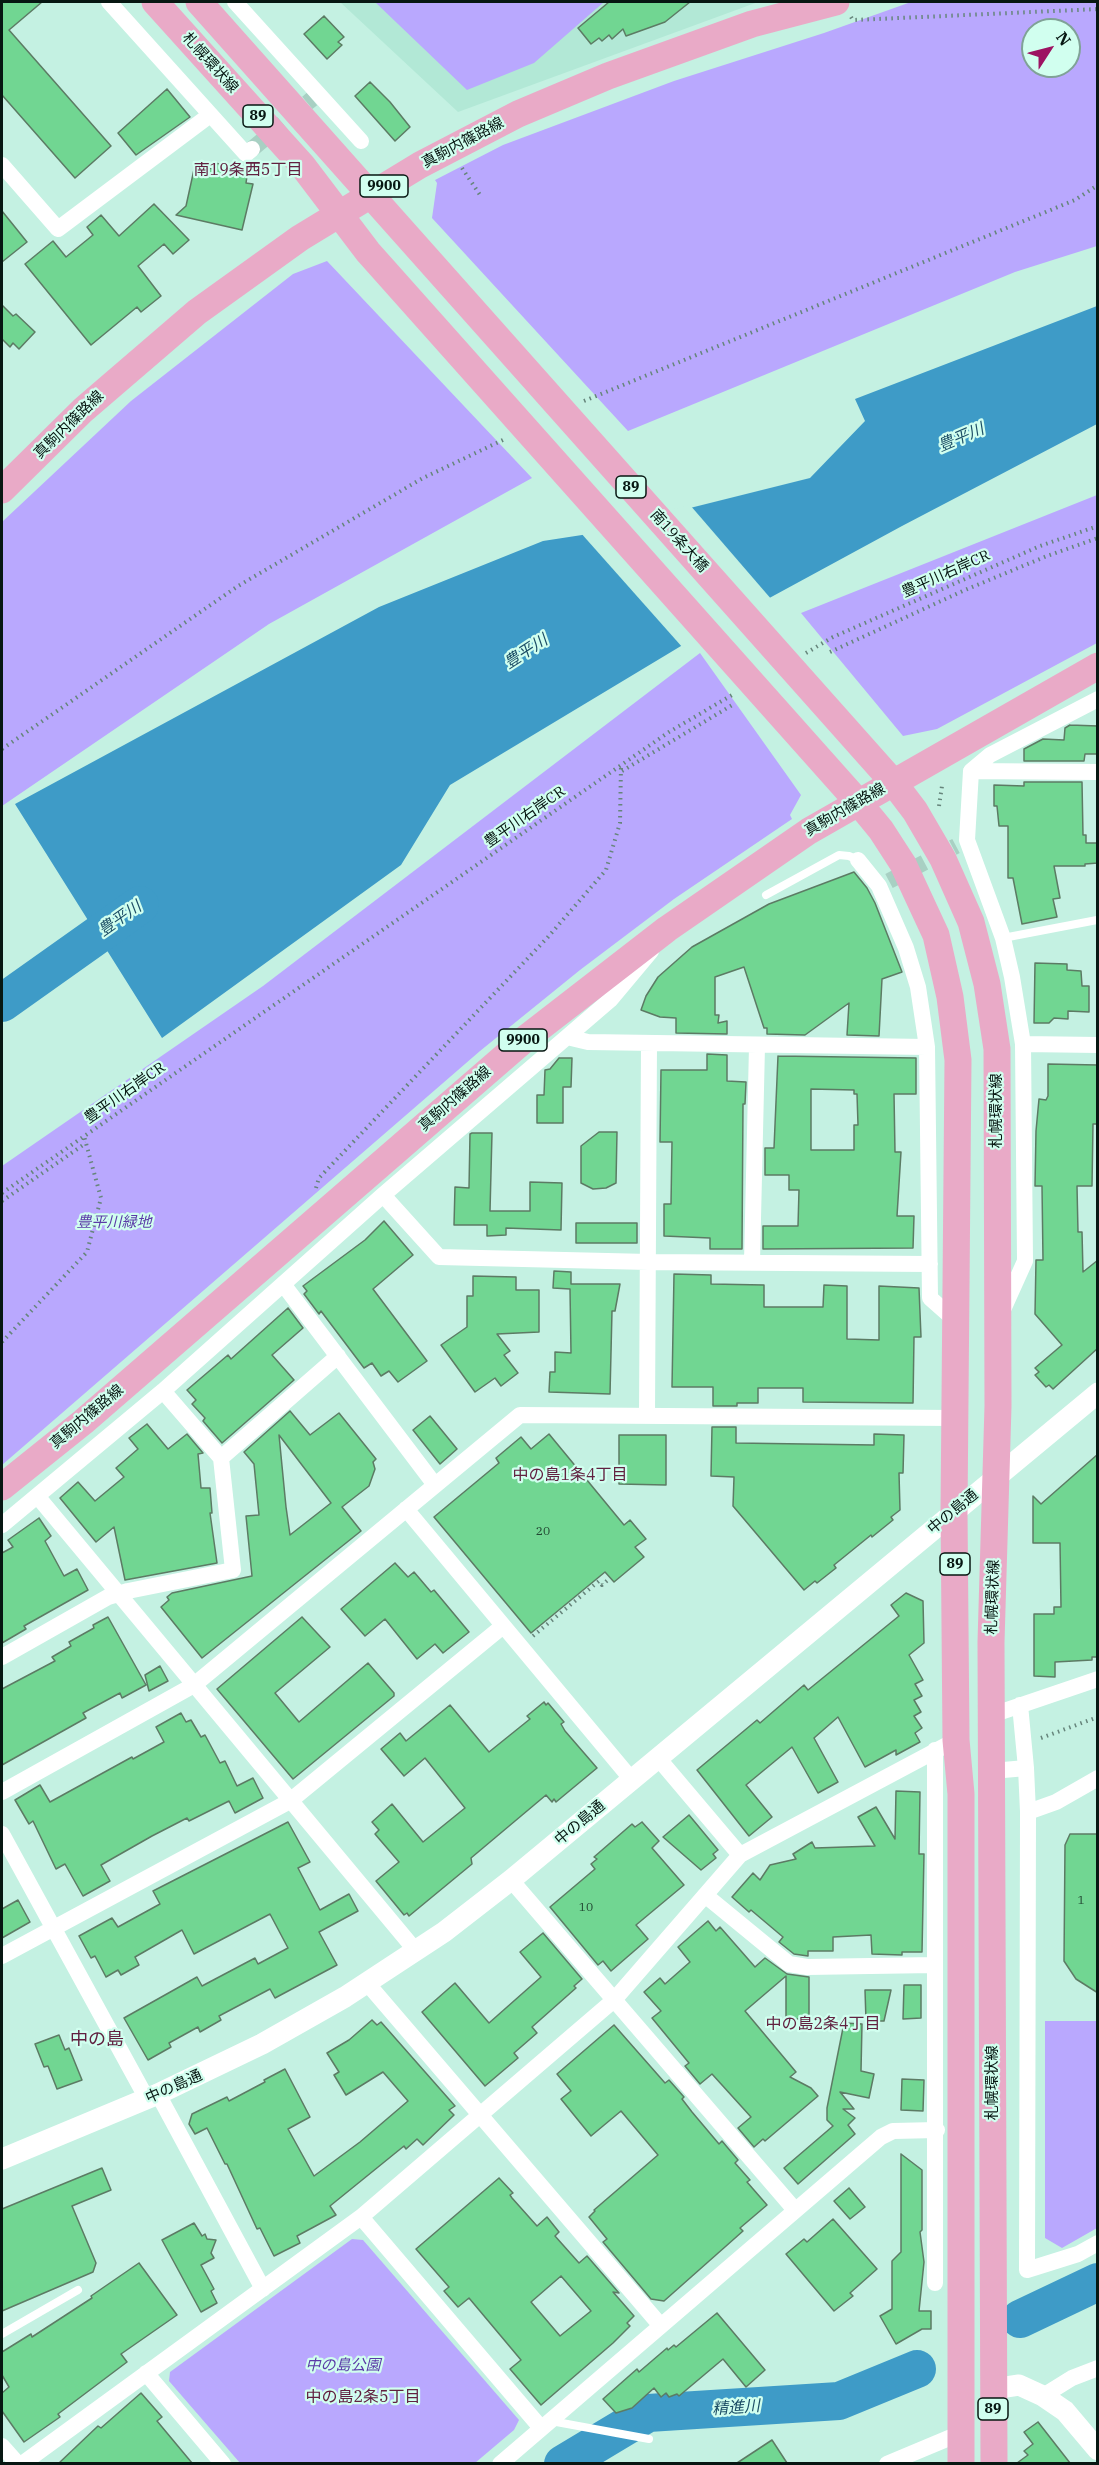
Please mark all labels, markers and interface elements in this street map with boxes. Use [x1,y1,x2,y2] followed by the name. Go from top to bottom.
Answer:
[1021,18,1081,78] north arrow
[1052,28,1076,50] text: N
[178,29,242,97] street label: 札幌環状線
[243,105,273,127] road number: 89
[419,114,507,172] street label: 真駒内篠路線
[194,160,302,180] district label: 南19条西5丁目
[360,175,408,197] road number: 9900
[30,387,108,463] street label: 真駒内篠路線
[935,420,987,456] water label: 豊平川
[616,476,646,498] road number: 89
[646,506,712,576] street label: 南19条大橋
[899,546,993,602] street label: 豊平川右岸CR
[501,631,551,673] water label: 豊平川
[802,780,888,840] street label: 真駒内篠路線
[481,782,569,852] street label: 豊平川右岸CR
[95,897,145,941] water label: 豊平川
[499,1029,547,1051] road number: 9900
[81,1058,169,1128] street label: 豊平川右岸CR
[415,1063,495,1135] street label: 真駒内篠路線
[988,1074,1006,1148] street label: 札幌環状線
[77,1214,151,1232] park label: 豊平川緑地
[47,1381,127,1453] street label: 真駒内篠路線
[512,1465,628,1485] district label: 中の島1条4丁目
[924,1486,982,1538] street label: 中の島通
[536,1525,550,1539] house number: 20
[940,1553,970,1575] road number: 89
[983,1559,1003,1635] street label: 札幌環状線
[551,1797,609,1849] street label: 中の島通
[1077,1894,1085,1908] house number: 1
[579,1901,593,1915] house number: 10
[765,2014,881,2034] district label: 中の島2条4丁目
[70,2029,124,2051] district label: 中の島
[984,2046,1002,2120] street label: 札幌環状線
[143,2067,205,2107] street label: 中の島通
[306,2357,380,2375] park label: 中の島公園
[305,2387,421,2407] district label: 中の島2条5丁目
[711,2397,761,2419] water label: 精進川
[978,2398,1008,2420] road number: 89

